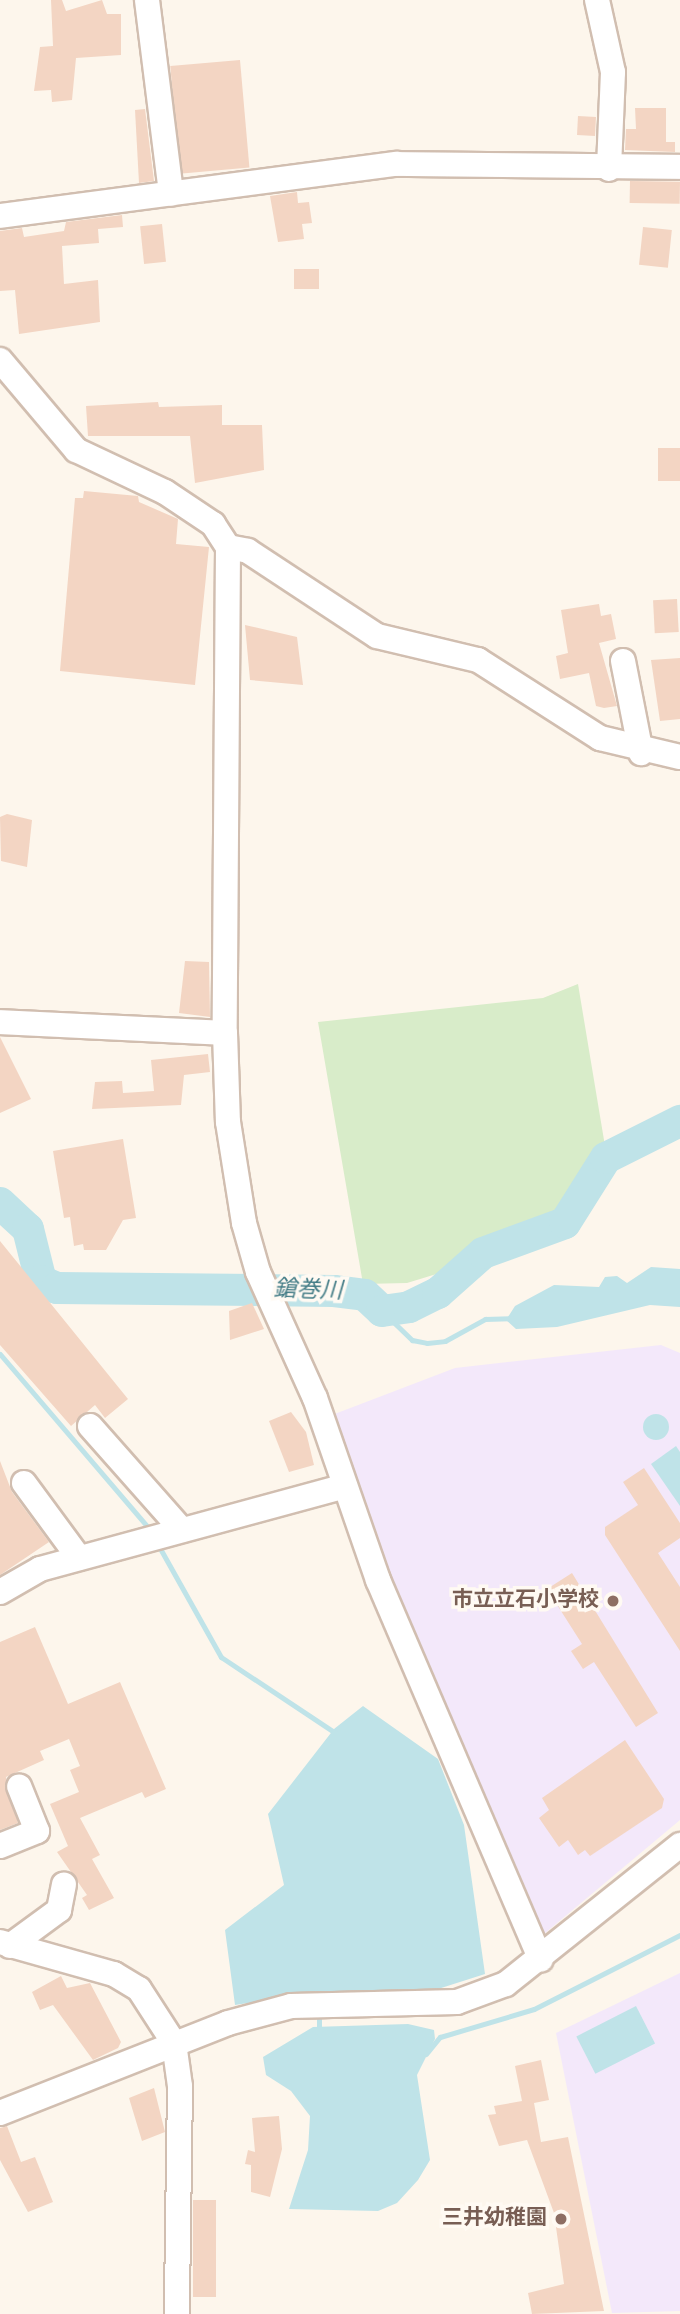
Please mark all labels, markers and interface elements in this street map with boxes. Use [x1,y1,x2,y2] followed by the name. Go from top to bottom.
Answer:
[273,1277,343,1307] water label: 鎗巻川
[452,1588,599,1614] place label: 市立立石小学校
[605,1593,621,1609] marker: 市立立石小学校
[442,2206,547,2232] place label: 三井幼稚園
[553,2211,569,2227] marker: 三井幼稚園

